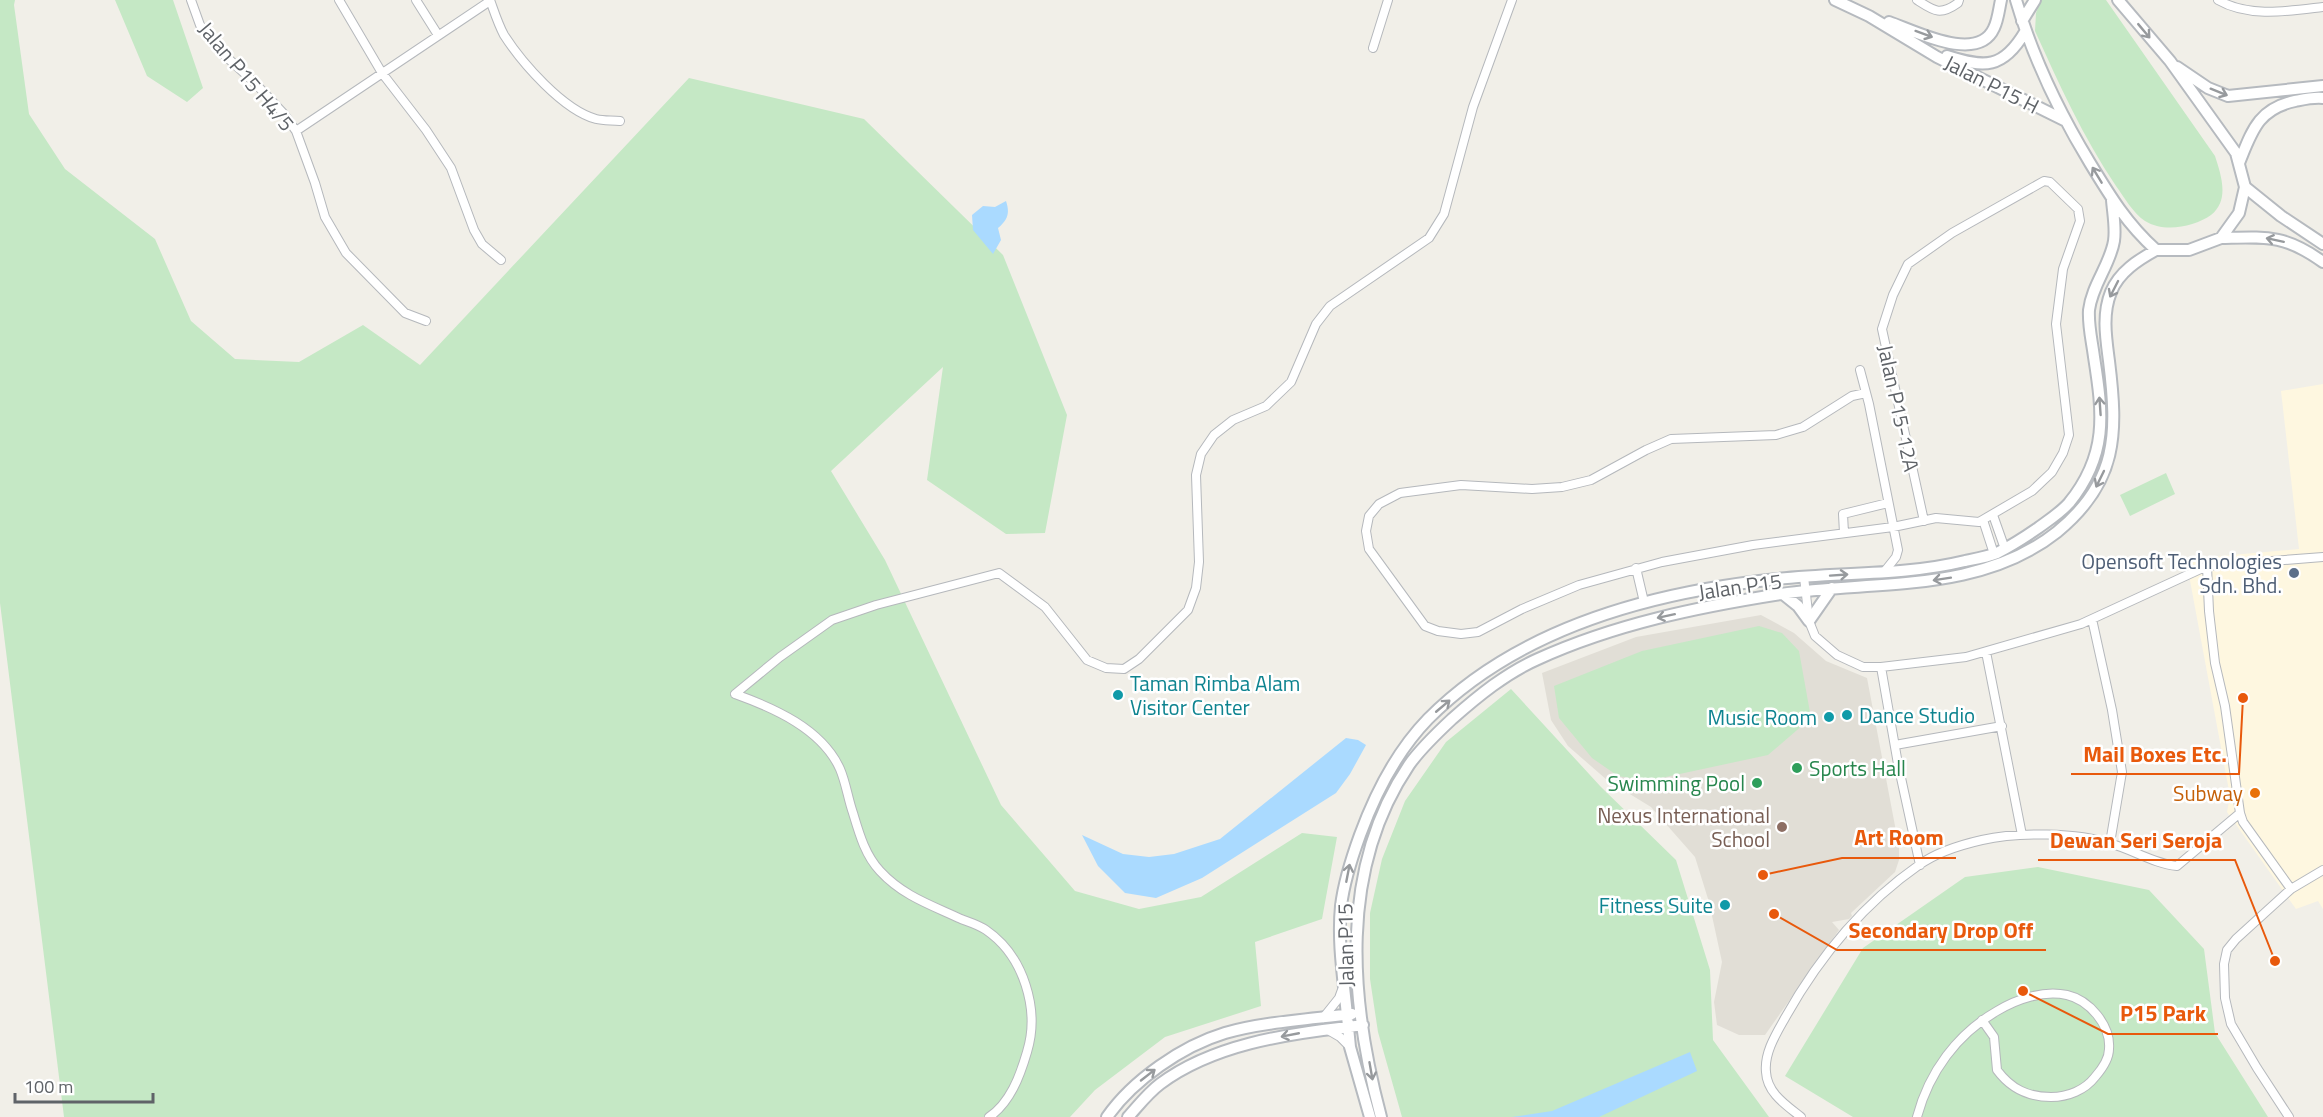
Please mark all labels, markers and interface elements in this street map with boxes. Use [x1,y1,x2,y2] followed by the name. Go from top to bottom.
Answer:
[191,14,303,138] street label: Jalan P15 H4/5
[2137,23,2151,38] one-way arrow
[1915,30,1933,41] one-way arrow
[1939,46,2045,122] street label: Jalan P15 H
[2209,87,2228,98] one-way arrow
[2090,167,2102,184] one-way arrow
[2266,233,2285,245] one-way arrow
[2108,279,2119,297] one-way arrow
[1870,342,1928,475] street label: Jalan P15-12A
[2095,396,2106,416] one-way arrow
[2094,470,2106,488] one-way arrow
[2081,545,2282,601] place label: Opensoft Technologies Sdn. Bhd.
[1696,564,1784,608] street label: Jalan P15
[2287,566,2301,580] marker: Opensoft Technologies Sdn. Bhd.
[1829,569,1849,580] one-way arrow
[1932,574,1952,585] one-way arrow
[1656,611,1676,622] one-way arrow
[1130,667,1300,723] place label: Taman Rimba Alam Visitor Center
[1111,688,1125,702] marker: Taman Rimba Alam Visitor Center
[1859,699,1975,731] place label: Dance Studio
[1435,700,1451,713] one-way arrow
[1708,701,1817,733] place label: Music Room
[1840,708,1854,722] marker: Dance Studio
[1822,710,1836,724] marker: Music Room
[2071,734,2239,774] callout: Mail Boxes Etc.
[2083,737,2227,771] text: Mail Boxes Etc.
[1809,752,1906,784] place label: Sports Hall
[1790,761,1804,775] marker: Sports Hall
[1607,767,1745,799] place label: Swimming Pool
[1750,776,1764,790] marker: Swimming Pool
[2173,777,2243,809] place label: Subway
[2248,786,2262,800] marker: Subway
[1597,799,1770,855] place label: Nexus International School
[1842,818,1956,858] callout: Art Room
[1775,820,1789,834] marker: Nexus International School
[1854,820,1944,854] text: Art Room
[2038,820,2235,860] callout: Dewan Seri Seroja
[2050,823,2222,857] text: Dewan Seri Seroja
[1343,864,1354,883] one-way arrow
[1599,889,1713,921] place label: Fitness Suite
[1718,898,1732,912] marker: Fitness Suite
[1328,903,1362,987] street label: Jalan P15
[1837,910,2046,950] callout: Secondary Drop Off
[1849,913,2034,947] text: Secondary Drop Off
[2108,994,2218,1034] callout: P15 Park
[2120,996,2207,1030] text: P15 Park
[1281,1030,1300,1041] one-way arrow
[1366,1061,1377,1081] one-way arrow
[15,1066,153,1104] scale bar
[1139,1069,1155,1082] one-way arrow
[24,1073,73,1100] text: 100 m

